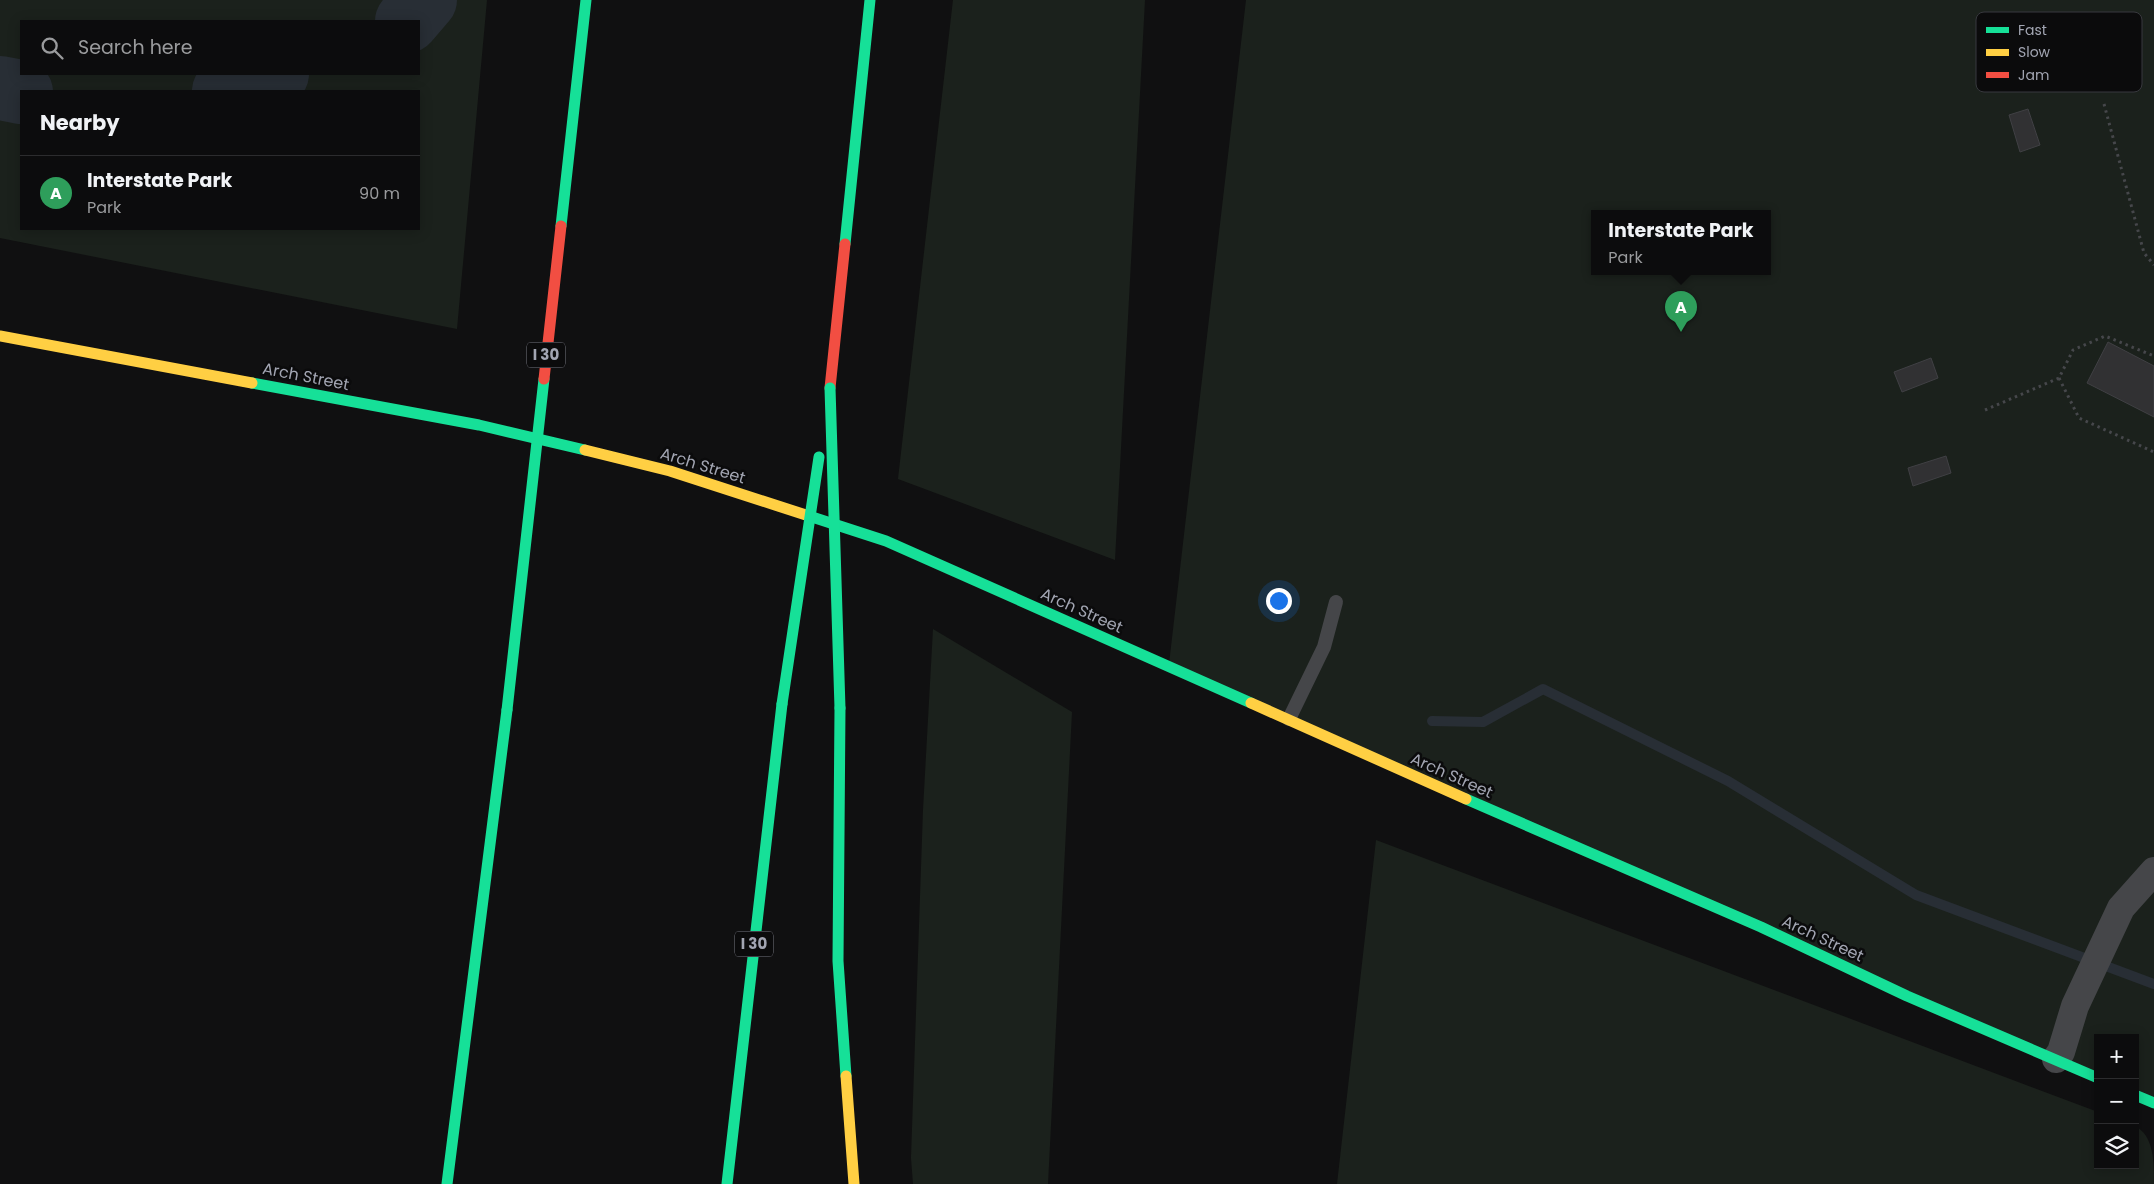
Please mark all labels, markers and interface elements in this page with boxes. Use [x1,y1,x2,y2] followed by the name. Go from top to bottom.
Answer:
[1976,12,2142,92] legend
[20,20,420,75] search box
[2018,20,2047,40] text: Fast
[38,34,66,62] icon: search
[78,34,192,61] text: Search here
[2018,42,2051,62] text: Slow
[2018,65,2049,85] text: Jam
[40,108,120,137] text: Nearby
[87,167,232,194] text: Interstate Park
[50,182,62,205] text: A
[359,182,400,205] text: 90 m
[87,196,121,219] text: Park
[1591,210,1771,275] popup
[1608,217,1754,244] text: Interstate Park
[1608,246,1643,269] text: Park
[1665,291,1697,332] pin: A
[527,342,565,368] road number: I 30
[261,357,351,396] street label: Arch Street
[657,442,748,489] street label: Arch Street
[1037,582,1127,639] street label: Arch Street
[1266,588,1292,614] your location
[1407,747,1497,804] street label: Arch Street
[1778,909,1868,968] street label: Arch Street
[735,932,773,956] road number: I 30
[2094,1034,2139,1169] map controls
[2094,1034,2139,1079] button: +
[2094,1079,2139,1124] button: −
[2094,1124,2139,1169] button: layers

